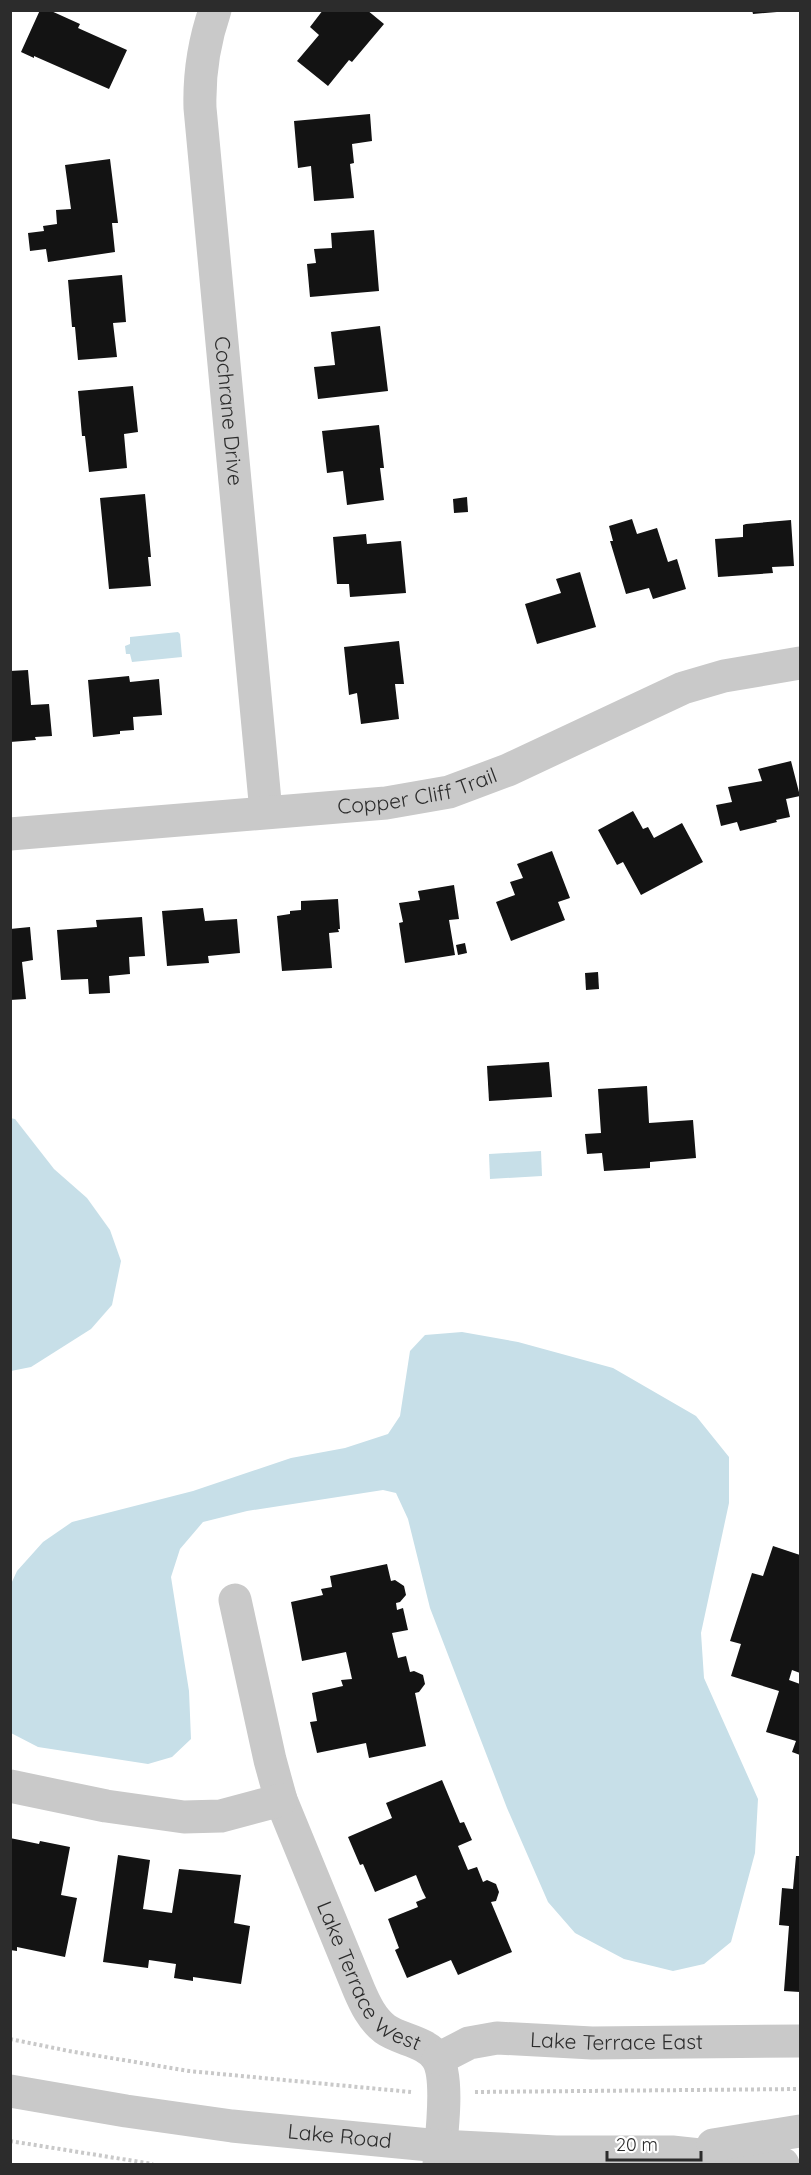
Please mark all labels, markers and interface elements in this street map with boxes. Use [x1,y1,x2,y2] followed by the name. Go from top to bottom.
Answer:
[209,335,249,487] street label: Cochrane Drive
[336,761,500,819] street label: Copper Cliff Trail
[312,1897,425,2055] street label: Lake Terrace West
[529,2026,703,2055] street label: Lake Terrace East
[287,2117,393,2153] street label: Lake Road
[607,2124,702,2162] scale bar
[616,2133,658,2156] text: 20 m

